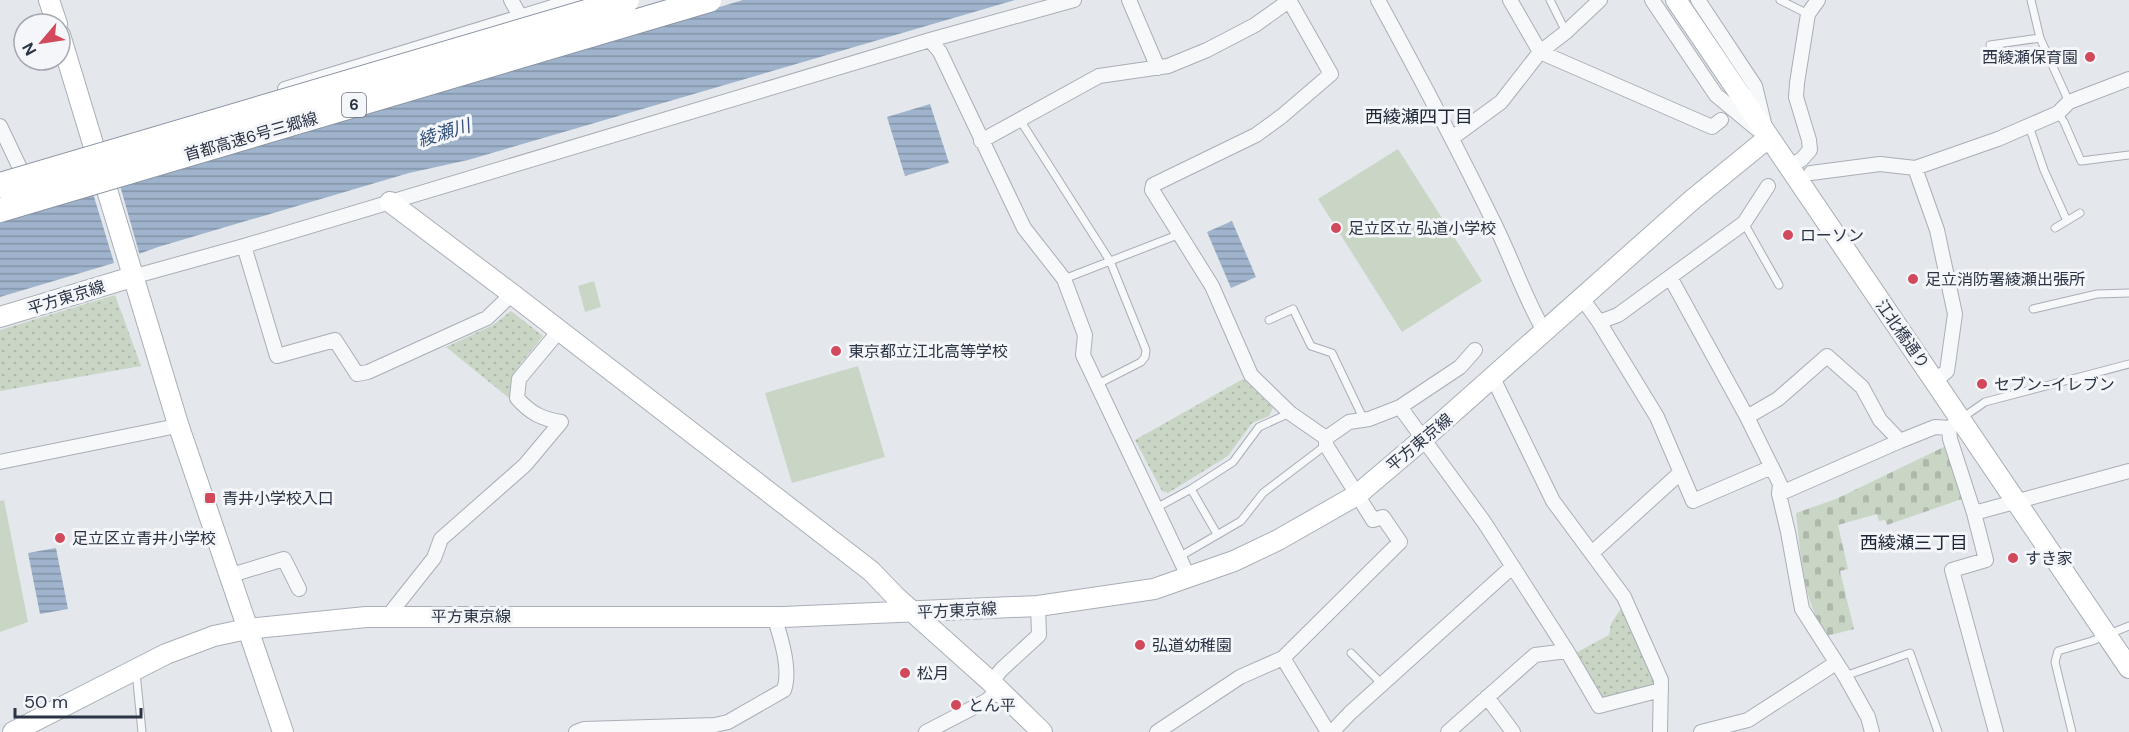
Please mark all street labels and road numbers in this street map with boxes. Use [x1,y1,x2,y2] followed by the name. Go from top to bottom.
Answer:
[342,93,366,117] road number: 6
[182,107,320,166] street label: 首都高速6号三郷線
[25,276,107,319] street label: 平方東京線
[1871,295,1934,373] street label: 江北橋通り
[1382,409,1457,476] street label: 平方東京線
[917,598,998,623] street label: 平方東京線
[431,606,511,627] street label: 平方東京線

